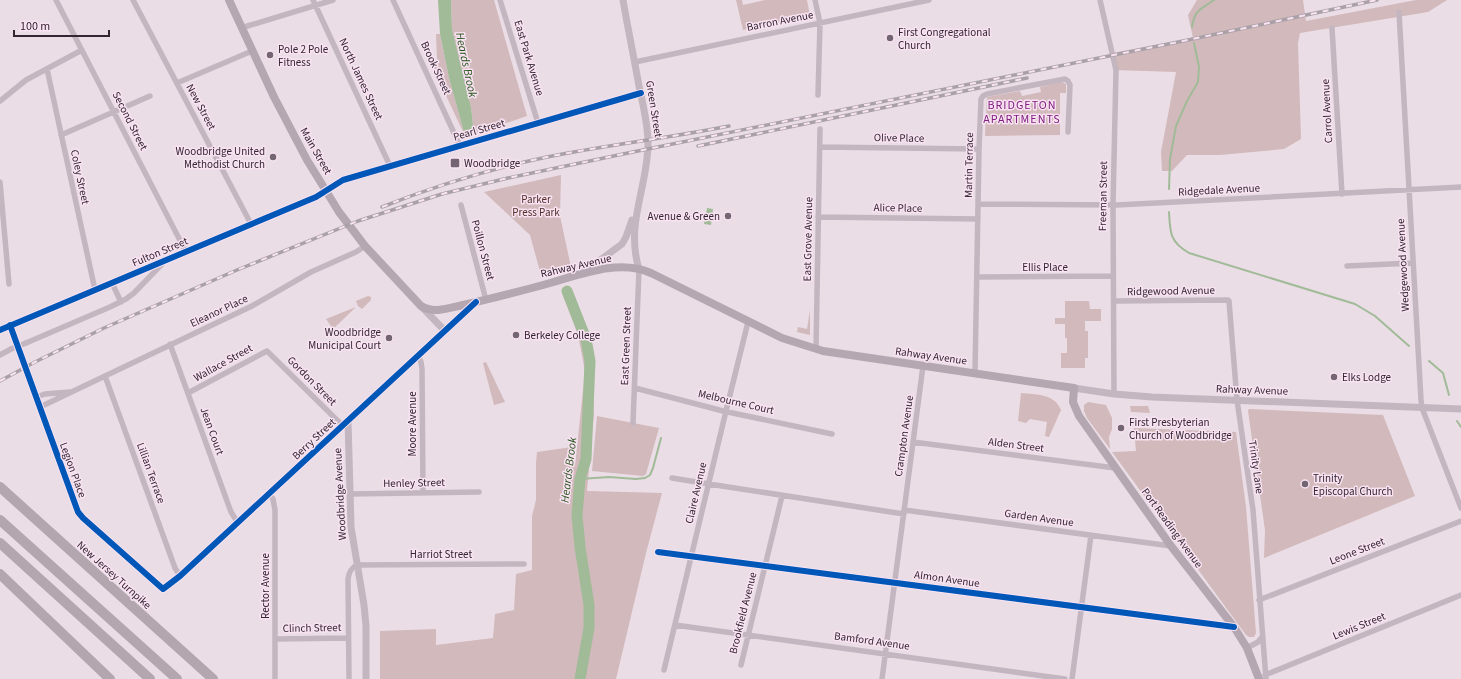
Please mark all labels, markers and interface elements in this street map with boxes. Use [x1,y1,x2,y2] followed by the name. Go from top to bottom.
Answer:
[745,7,815,35] street label: Barron Avenue
[14,12,109,38] scale bar
[20,18,50,35] text: 100 m
[510,18,548,98] street label: East Park Avenue
[898,25,991,53] place label: First Congregational Church
[451,31,481,99] water label: Heards Brook
[885,33,895,43] marker: First Congregational Church
[335,36,387,123] street label: North James Street
[417,39,455,97] street label: Brook Street
[278,42,329,70] place label: Pole 2 Pole Fitness
[265,50,275,60] marker: Pole 2 Pole Fitness
[1318,78,1336,143] street label: Carrol Avenue
[642,80,666,139] street label: Green Street
[183,81,220,133] street label: New Street
[109,89,151,153] street label: Second Street
[983,97,1061,128] district label: BRIDGETON APARTMENTS
[451,115,507,145] street label: Pearl Street
[296,125,336,178] street label: Main Street
[874,130,925,146] street label: Olive Place
[961,131,977,198] street label: Martin Terrace
[176,144,265,172] place label: Woodbridge United Methodist Church
[67,148,93,206] street label: Coley Street
[268,152,278,162] marker: Woodbridge United Methodist Church
[464,156,521,171] place label: Woodbridge
[449,157,461,169] marker: Woodbridge
[1095,160,1111,231] street label: Freeman Street
[1178,180,1261,200] street label: Ridgedale Avenue
[512,192,560,220] park label: Parker Press Park
[800,196,816,281] street label: East Grove Avenue
[873,200,923,216] street label: Alice Place
[648,209,720,224] place label: Avenue & Green
[723,211,733,221] marker: Avenue & Green
[468,218,498,282] street label: Poillon Street
[1393,218,1413,312] street label: Wedgewood Avenue
[130,233,191,271] street label: Fulton Street
[539,250,613,281] street label: Rahway Avenue
[1022,260,1068,275] street label: Ellis Place
[1127,283,1216,299] street label: Ridgewood Avenue
[188,291,251,331] street label: Eleanor Place
[617,306,635,386] street label: East Green Street
[308,325,382,353] place label: Woodbridge Municipal Court
[524,328,601,343] place label: Berkeley College
[511,330,521,340] marker: Berkeley College
[384,333,394,343] marker: Woodbridge Municipal Court
[191,341,255,385] street label: Wallace Street
[894,344,968,369] street label: Rahway Avenue
[284,353,340,409] street label: Gordon Street
[1342,370,1392,385] place label: Elks Lodge
[1329,372,1339,382] marker: Elks Lodge
[1216,381,1289,399] street label: Rahway Avenue
[697,386,776,418] street label: Melbourne Court
[405,391,420,457] street label: Moore Avenue
[891,394,917,478] street label: Crampton Avenue
[196,405,228,457] street label: Jean Court
[289,415,339,463] street label: Berry Street
[1129,415,1232,443] place label: First Presbyterian Church of Woodbridge
[1116,423,1126,433] marker: First Presbyterian Church of Woodbridge
[987,434,1045,456] street label: Alden Street
[557,436,582,504] water label: Heards Brook
[1245,439,1267,495] street label: Trinity Lane
[56,440,90,500] street label: Legion Place
[133,440,169,506] street label: Lillian Terrace
[330,447,350,541] street label: Woodbridge Avenue
[682,460,710,525] street label: Claire Avenue
[1313,471,1392,499] place label: Trinity Episcopal Church
[383,475,445,491] street label: Henley Street
[1300,479,1310,489] marker: Trinity Episcopal Church
[1138,485,1206,571] street label: Port Reading Avenue
[1003,506,1075,530] street label: Garden Avenue
[1327,534,1387,568] street label: Leone Street
[74,538,155,613] street label: New Jersey Turnpike
[410,547,472,562] street label: Harriot Street
[258,552,273,619] street label: Rector Avenue
[913,567,981,591] street label: Almon Avenue
[726,570,761,656] street label: Brookfield Avenue
[1330,609,1388,643] street label: Lewis Street
[283,620,342,636] street label: Clinch Street
[833,628,911,654] street label: Bamford Avenue

